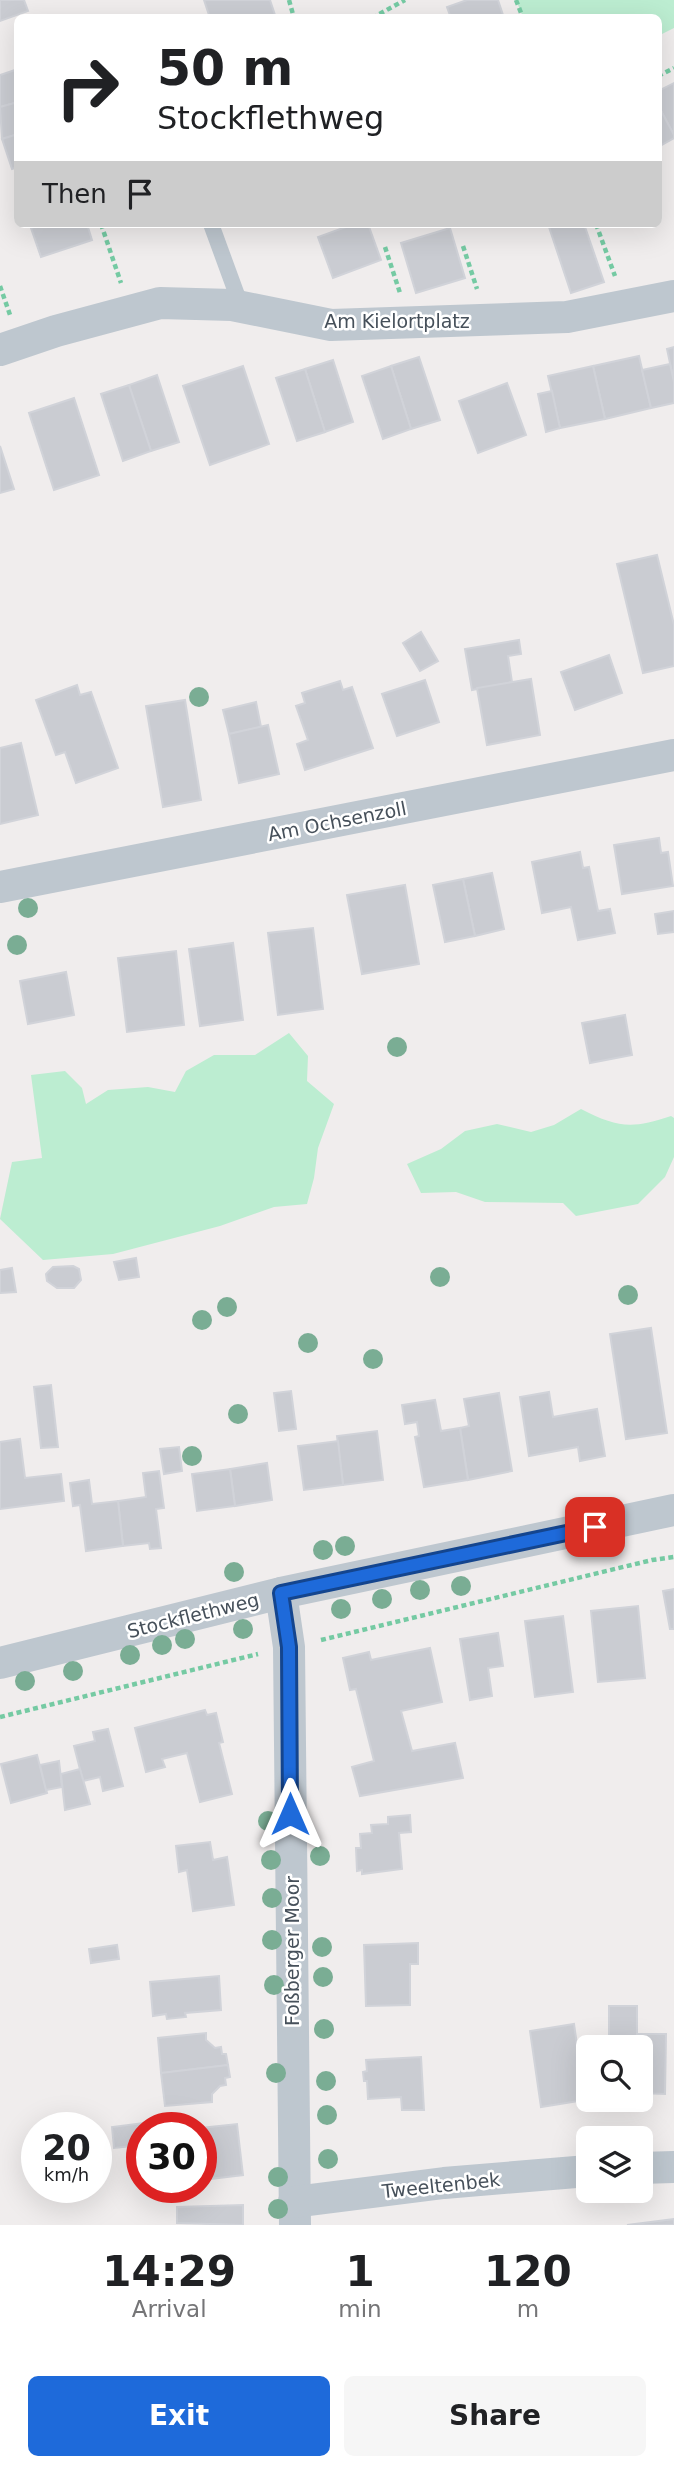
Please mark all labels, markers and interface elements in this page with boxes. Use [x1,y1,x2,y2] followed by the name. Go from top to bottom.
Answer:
[157,40,293,97] text: 50 m
[42,42,133,133] icon: right
[157,99,384,137] text: Stockflethweg
[121,175,159,213] icon: arrive
[42,179,107,209] text: Then
[324,310,470,332] street label: Am Kielortplatz
[266,797,408,845] street label: Am Ochsenzoll
[565,1497,625,1557] pin
[576,1508,614,1546] icon: arrive
[125,1588,261,1642] street label: Stockflethweg
[253,1777,327,1851] position arrow
[281,1876,303,2026] street label: Foßberger Moor
[576,2035,653,2203] map controls
[576,2035,653,2112] button: search
[126,2112,217,2203] speed limit sign: 30
[576,2126,653,2203] button: layers
[42,2128,91,2168] text: 20
[44,2164,89,2185] text: km/h
[380,2168,501,2202] street label: Tweeltenbek
[102,2247,236,2296] text: 14:29
[345,2247,375,2296] text: 1
[484,2247,572,2296] text: 120
[132,2296,207,2322] text: Arrival
[338,2296,382,2322] text: min
[517,2296,539,2322] text: m
[28,2376,330,2456] button: Exit
[344,2376,646,2456] button: Share

